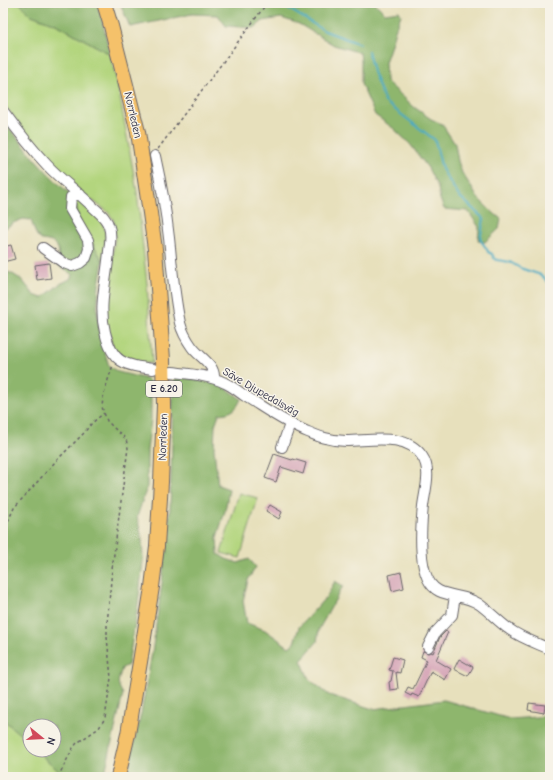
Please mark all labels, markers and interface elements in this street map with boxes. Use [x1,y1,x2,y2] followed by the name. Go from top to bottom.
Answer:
[121,91,145,139] street label: Norrleden
[220,365,302,419] street label: Säve Djupedalsväg
[146,381,182,397] road number: E 6.20
[156,413,170,461] street label: Norrleden
[22,718,62,758] north arrow
[44,736,58,746] text: N

